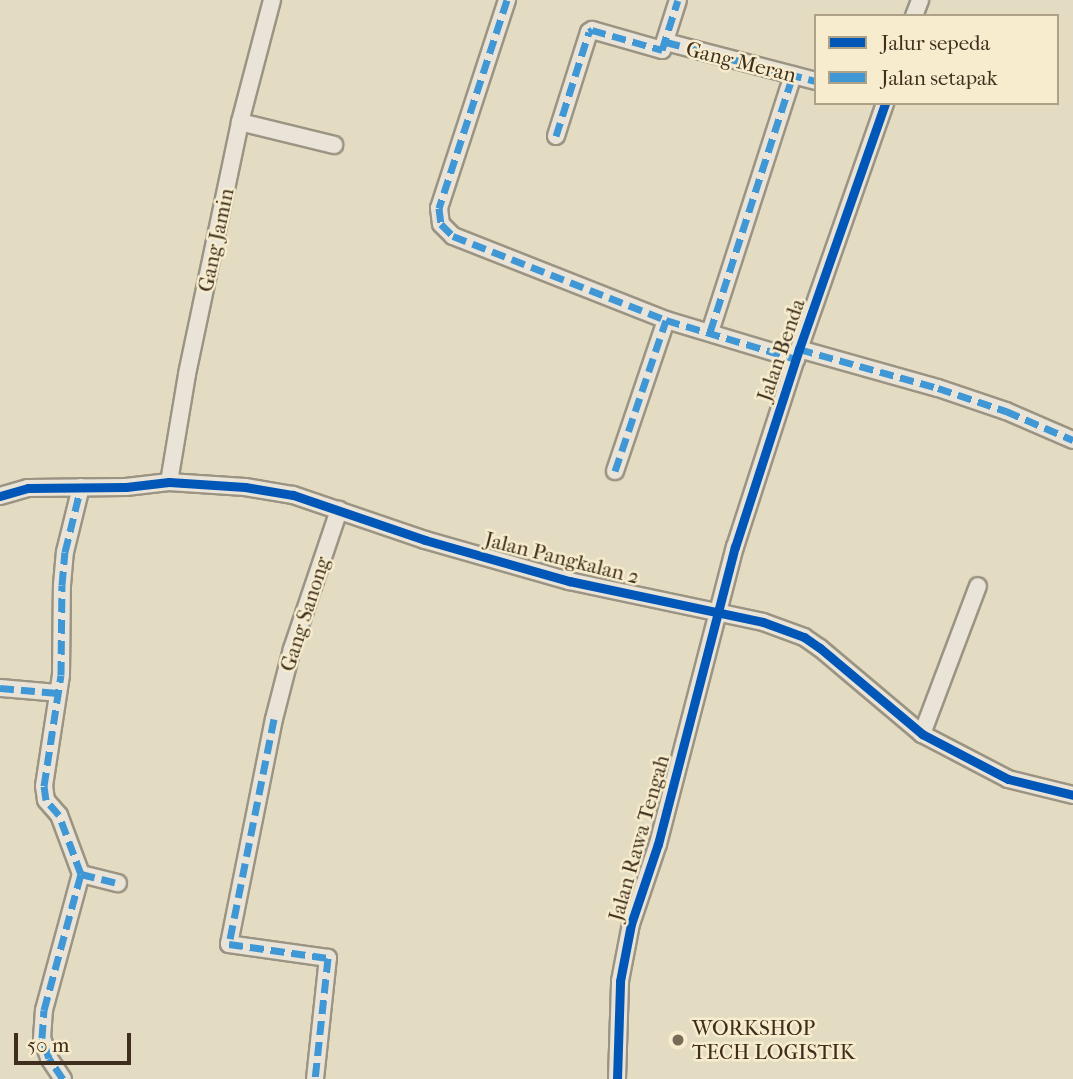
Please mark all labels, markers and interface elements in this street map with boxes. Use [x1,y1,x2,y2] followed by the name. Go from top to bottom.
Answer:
[814,14,1059,105] legend
[881,31,990,55] text: Jalur sepeda
[683,36,799,88] street label: Gang Meran
[881,66,998,90] text: Jalan setapak
[193,186,239,294] street label: Gang Jamin
[752,295,810,405] street label: Jalan Benda
[482,527,642,589] street label: Jalan Pangkalan 2
[275,553,335,675] street label: Gang Sanong
[603,752,675,924] street label: Jalan Rawa Tengah
[692,1015,855,1065] place label: WORKSHOP TECH LOGISTIK
[18,1020,135,1064] scale bar
[670,1032,686,1048] marker: WORKSHOP TECH LOGISTIK
[27,1033,70,1057] text: 50 m

